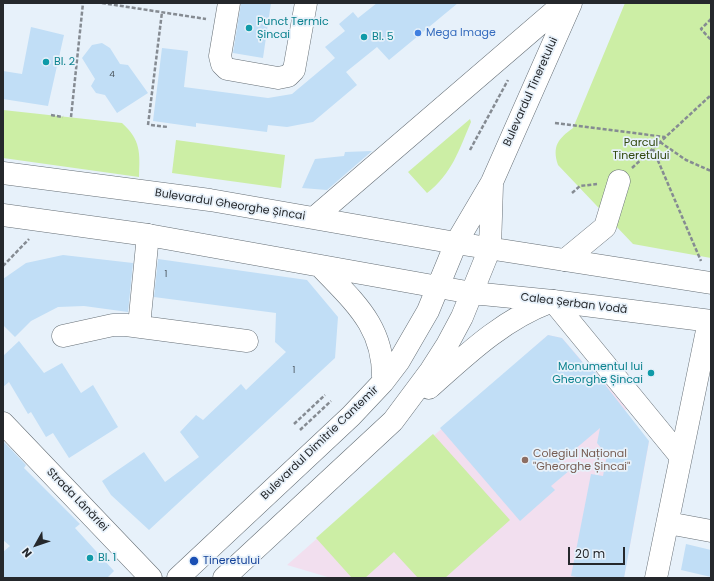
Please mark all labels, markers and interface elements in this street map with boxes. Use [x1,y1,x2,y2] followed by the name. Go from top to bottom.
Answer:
[257,15,329,41] place label: Punct Termic Șincai
[244,23,254,33] marker: Punct Termic Șincai
[426,26,496,40] place label: Mega Image
[413,28,423,38] marker: Mega Image
[372,30,394,44] place label: Bl. 5
[359,32,369,42] marker: Bl. 5
[501,35,561,149] street label: Bulevardul Tineretului
[54,55,75,69] place label: Bl. 2
[41,57,51,67] marker: Bl. 2
[109,70,115,80] house number: 4
[613,136,669,162] park label: Parcul Tineretului
[154,187,306,223] street label: Bulevardul Gheorghe Șincai
[165,270,167,280] house number: 1
[520,291,628,317] street label: Calea Șerban Vodă
[552,360,643,386] place label: Monumentul lui Gheorghe Șincai
[293,366,295,376] house number: 1
[646,368,656,378] marker: Monumentul lui Gheorghe Șincai
[259,383,381,503] street label: Bulevardul Dimitrie Cantemir
[533,447,630,473] place label: Colegiul Național "Gheorghe Șincai"
[520,455,530,465] marker: Colegiul Național "Gheorghe Șincai"
[43,466,111,534] street label: Strada Lânăriei
[16,525,56,565] north arrow
[570,539,627,565] scale bar
[18,544,36,561] text: N
[575,545,605,562] text: 20 m
[98,551,116,565] place label: Bl. 1
[85,553,95,563] marker: Bl. 1
[203,554,260,568] place label: Tineretului
[188,555,200,567] marker: Tineretului

